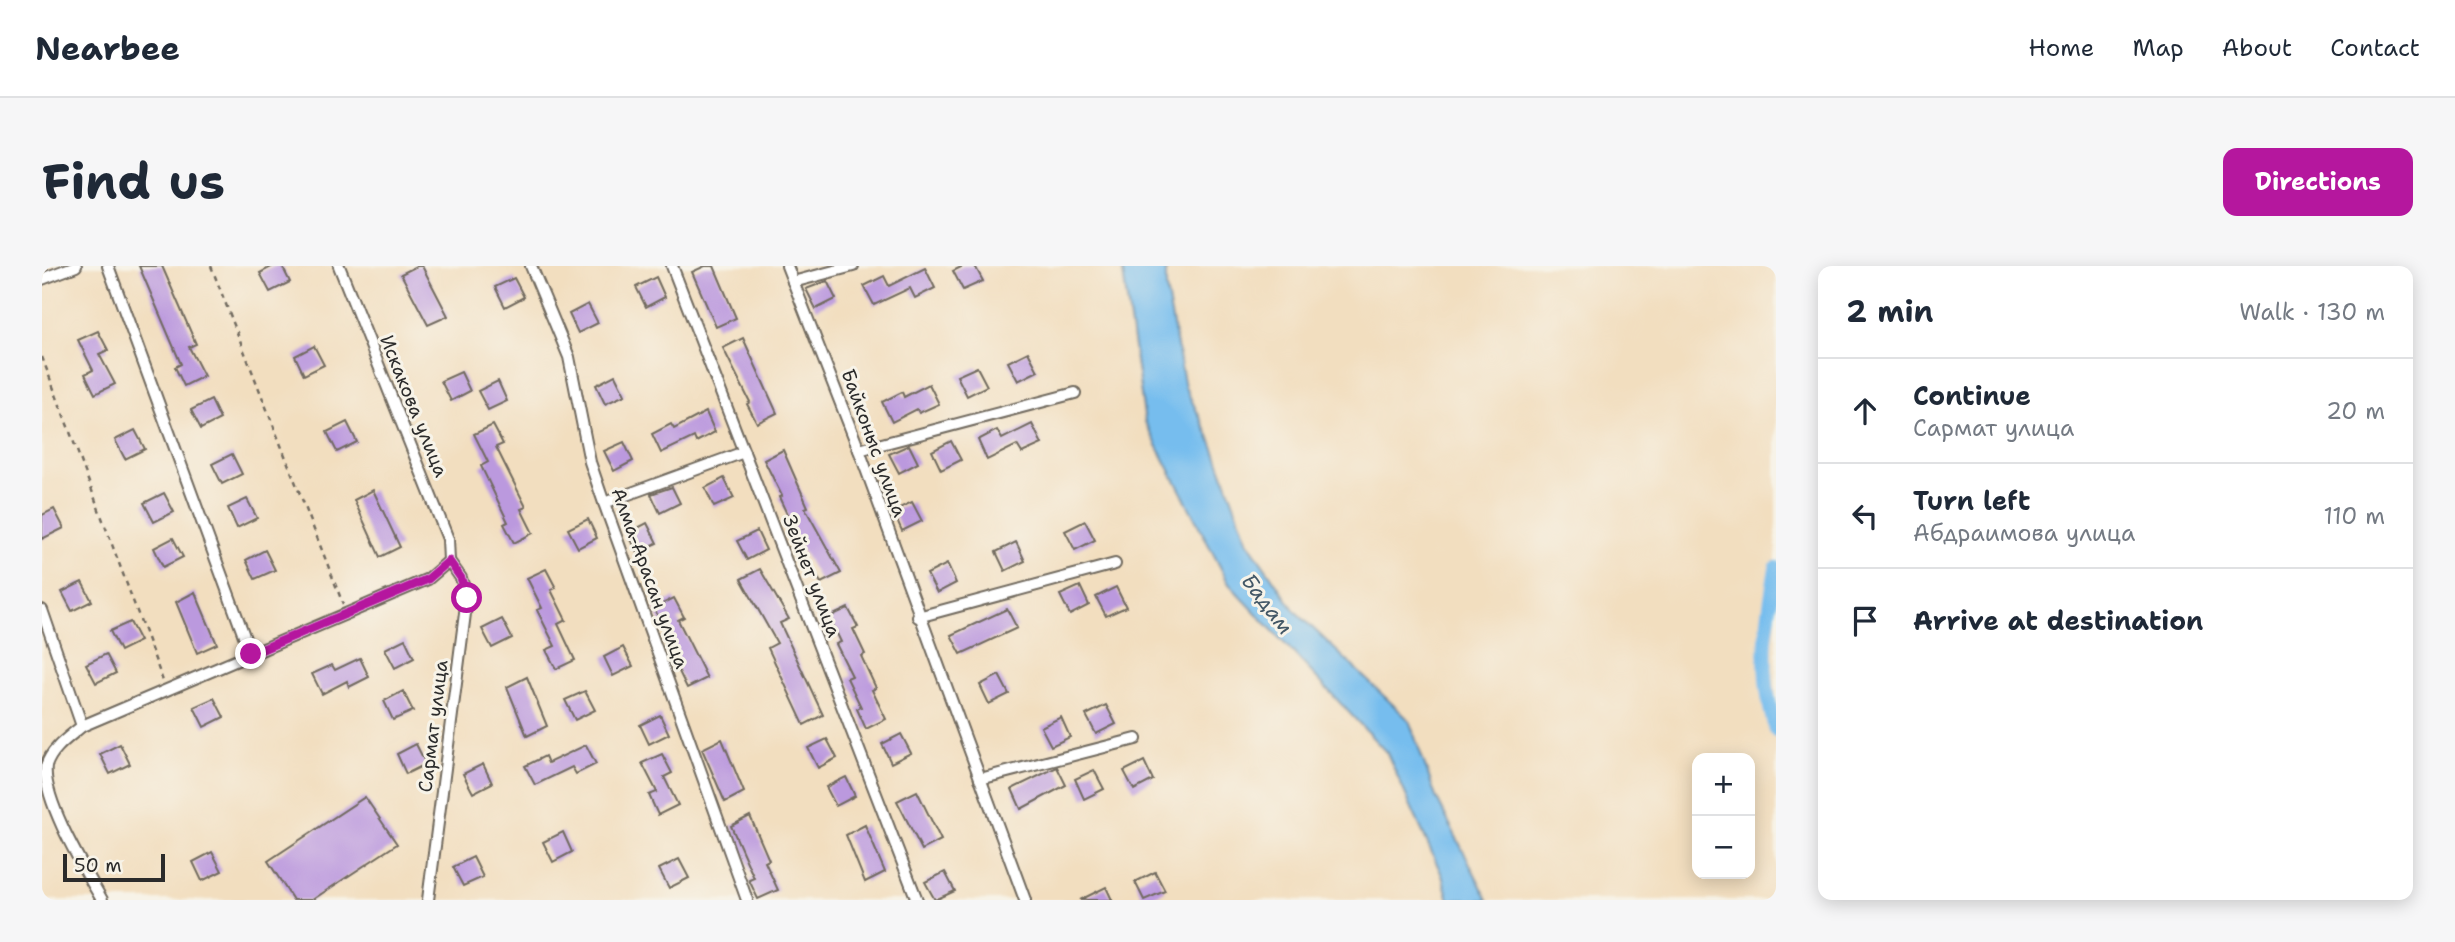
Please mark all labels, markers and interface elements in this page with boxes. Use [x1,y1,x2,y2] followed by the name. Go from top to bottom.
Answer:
[35,26,180,71] text: Nearbee
[2028,32,2094,64] text: Home
[2132,32,2184,64] text: Map
[2222,32,2292,64] text: About
[2330,32,2420,64] text: Contact
[2223,148,2413,216] button: Directions
[42,149,225,215] text: Find us
[1846,291,1933,332] text: 2 min
[2239,297,2385,327] text: Walk · 130 m
[374,331,454,481] street label: Искакова улица
[836,366,912,521] street label: Байконыс улица
[1913,378,2031,413] text: Continue
[1846,392,1884,430] icon: ahead
[2326,396,2385,426] text: 20 m
[1913,413,2074,443] text: Сармат улица
[1913,483,2030,518] text: Turn left
[606,484,694,672] street label: Алма-Арасан улица
[1846,497,1884,535] icon: left
[2323,501,2385,531] text: 110 m
[777,511,847,641] street label: Зейнет улица
[1913,518,2135,548] text: Абдраимова улица
[1235,568,1299,640] water label: Бадам
[451,582,482,613] route start
[1846,602,1884,640] icon: arrive
[1913,603,2203,638] text: Arrive at destination
[235,638,266,669] route end
[412,658,454,794] street label: Сармат улица
[1692,753,1755,879] map controls
[1692,753,1755,816] button: +
[1692,816,1755,879] button: −
[63,851,164,883] scale bar
[74,853,122,878] text: 50 m

